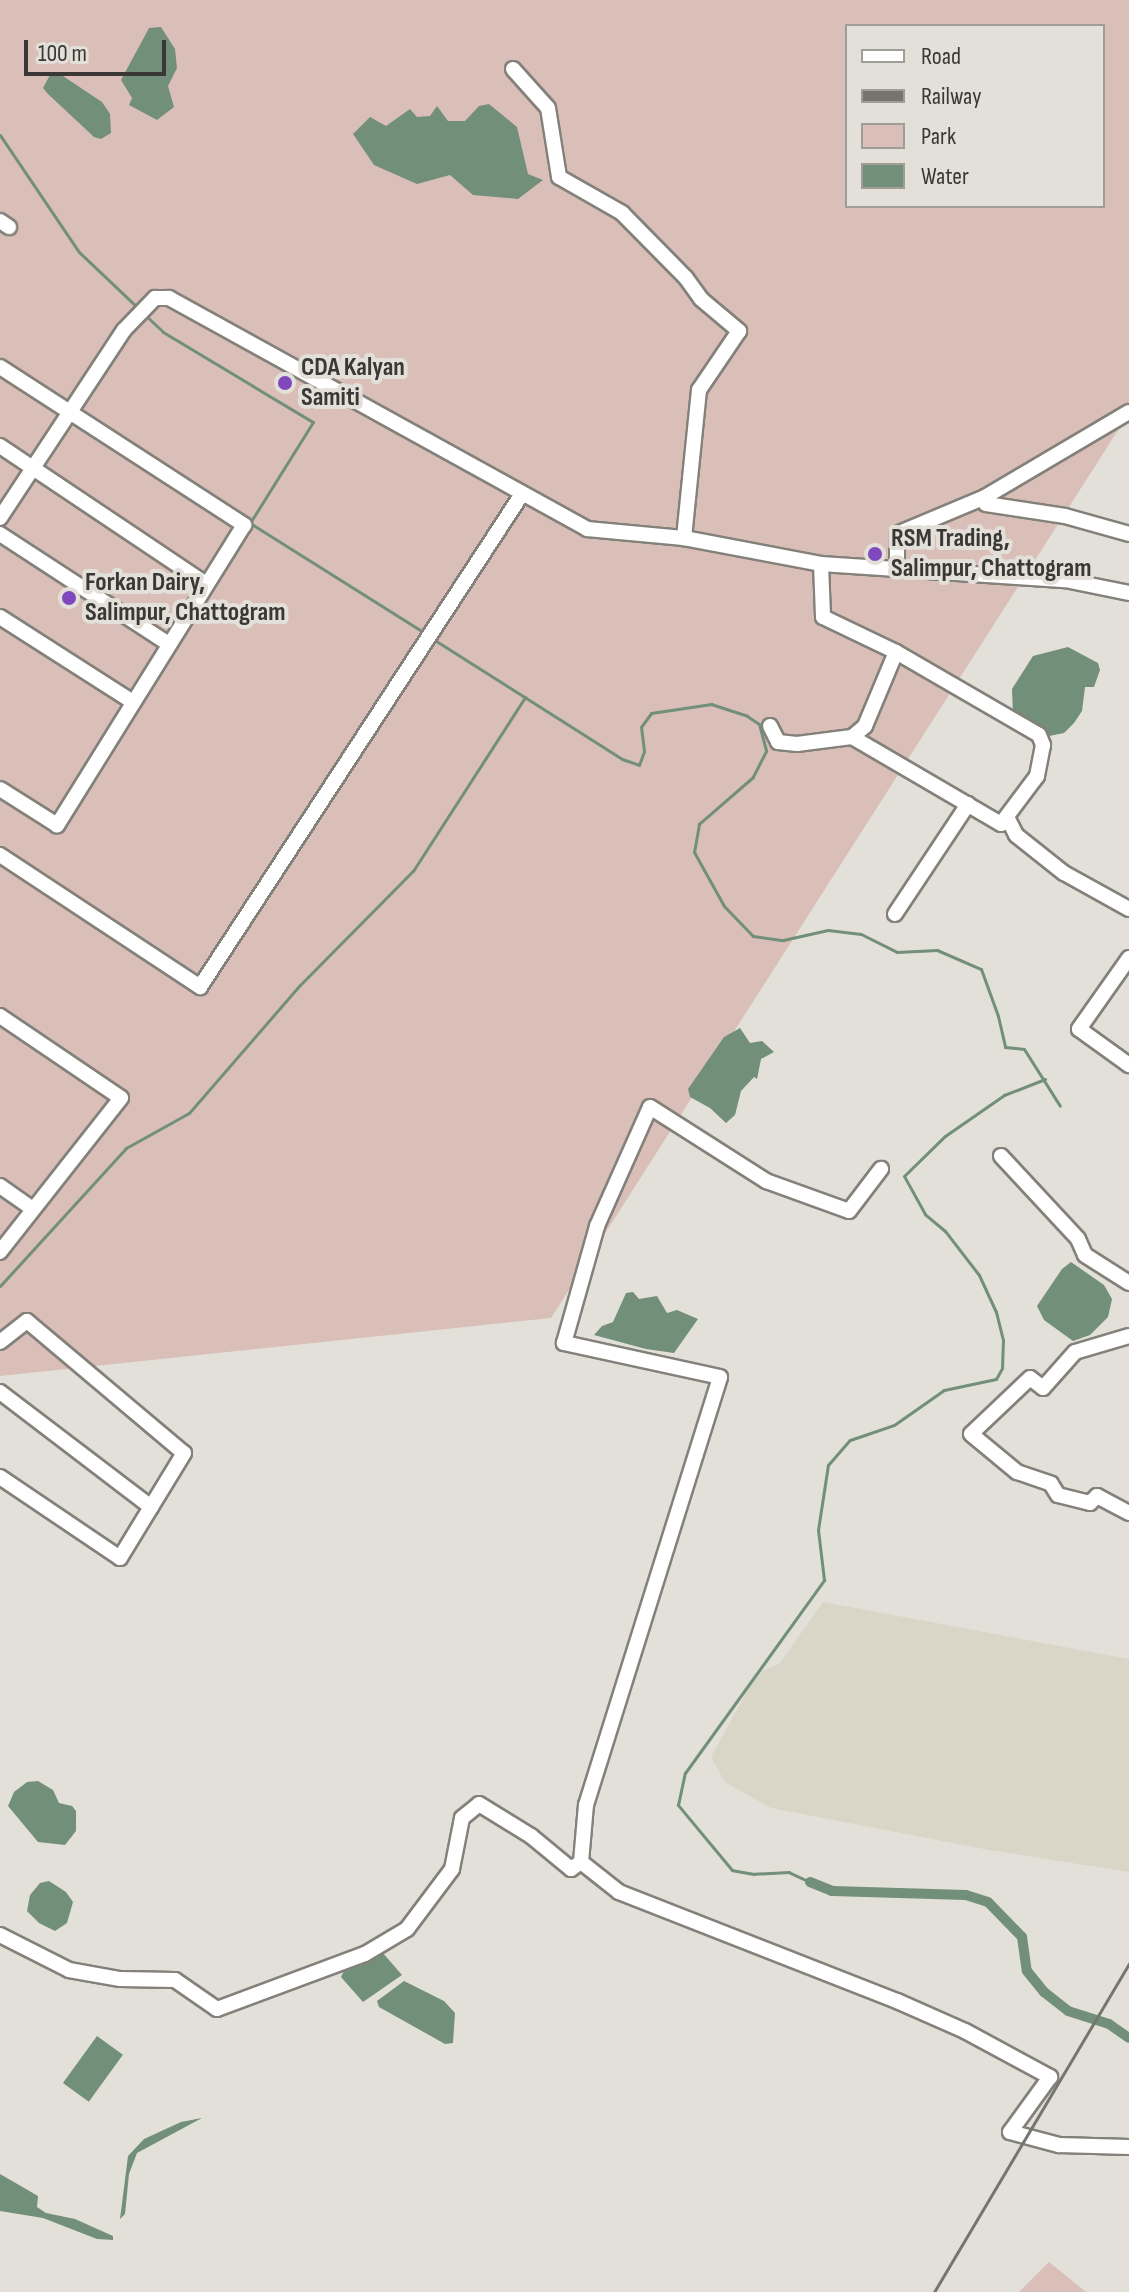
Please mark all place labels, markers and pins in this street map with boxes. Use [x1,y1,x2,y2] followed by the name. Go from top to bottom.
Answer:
[301,352,405,414] place label: CDA Kalyan Samiti
[276,374,294,392] marker: CDA Kalyan Samiti
[891,523,1091,584] place label: RSM Trading, Salimpur, Chattogram
[866,545,884,563] marker: RSM Trading, Salimpur, Chattogram
[85,567,285,628] place label: Forkan Dairy, Salimpur, Chattogram
[60,589,78,607] marker: Forkan Dairy, Salimpur, Chattogram

